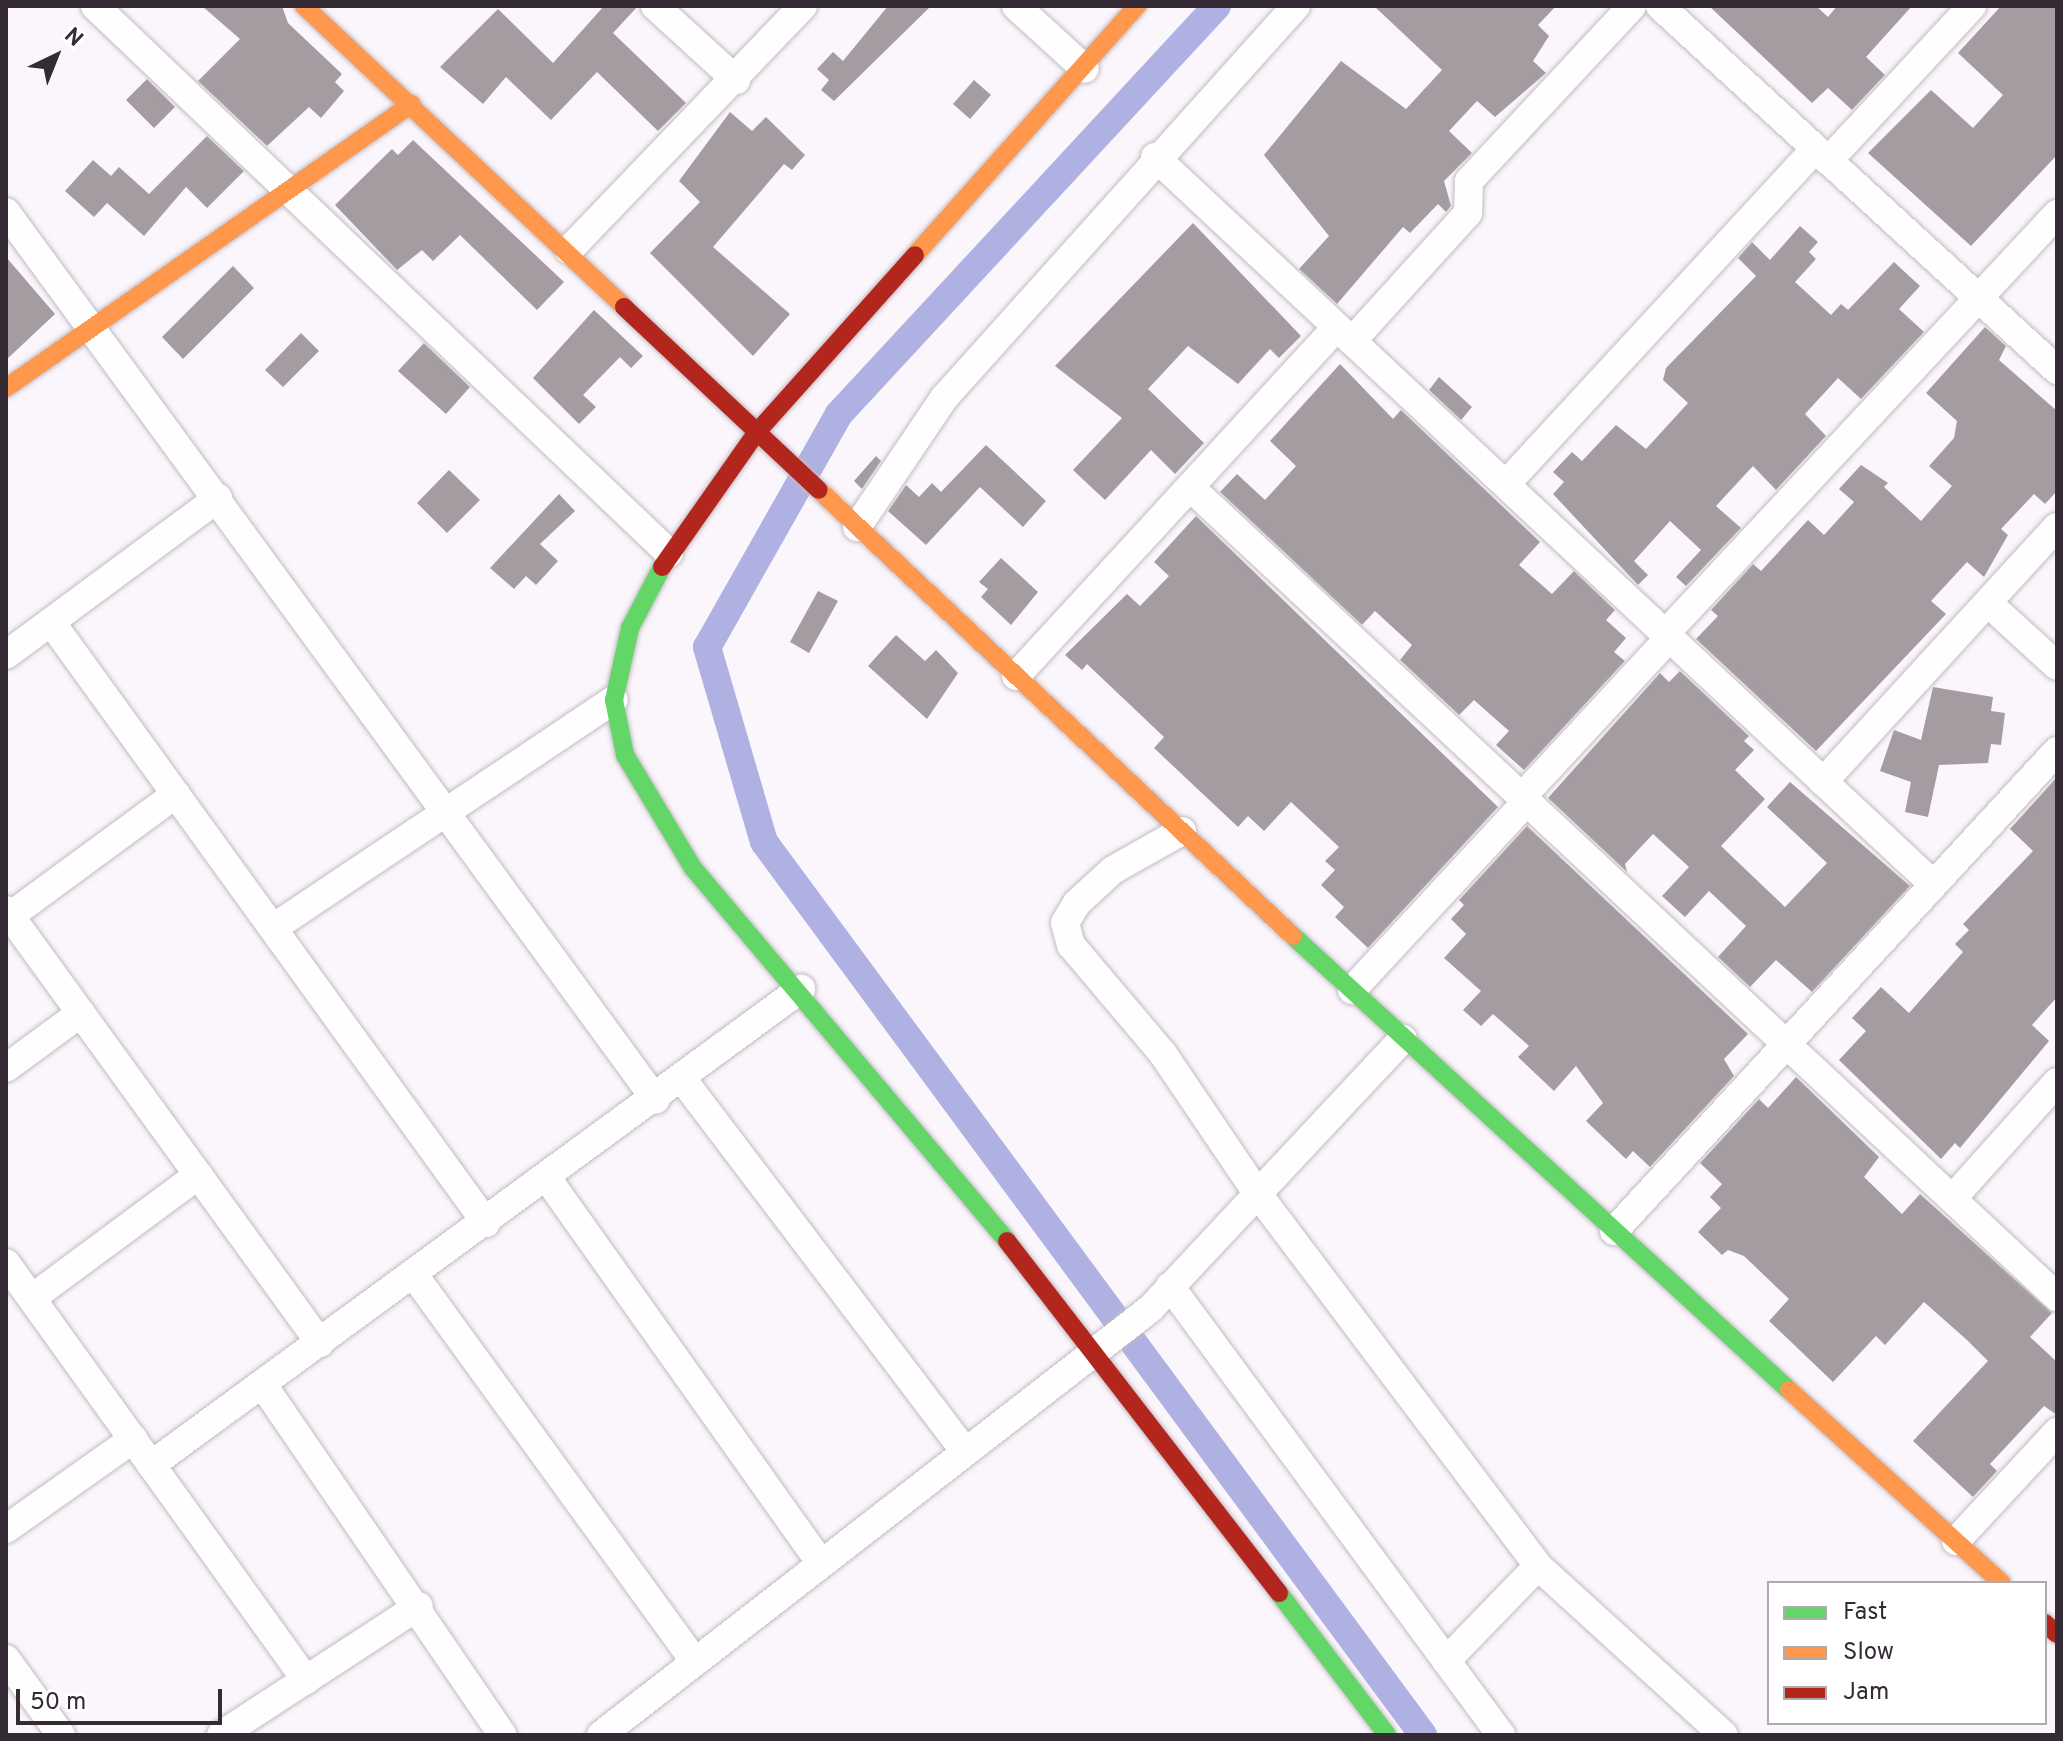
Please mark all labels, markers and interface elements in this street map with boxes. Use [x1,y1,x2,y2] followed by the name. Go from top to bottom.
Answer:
[16,16,96,96] north arrow
[58,23,88,53] text: N
[1767,1581,2047,1725] legend
[1843,1598,1887,1628] text: Fast
[1843,1638,1894,1668] text: Slow
[20,1673,226,1723] scale bar
[1843,1678,1889,1708] text: Jam
[30,1688,86,1718] text: 50 m

